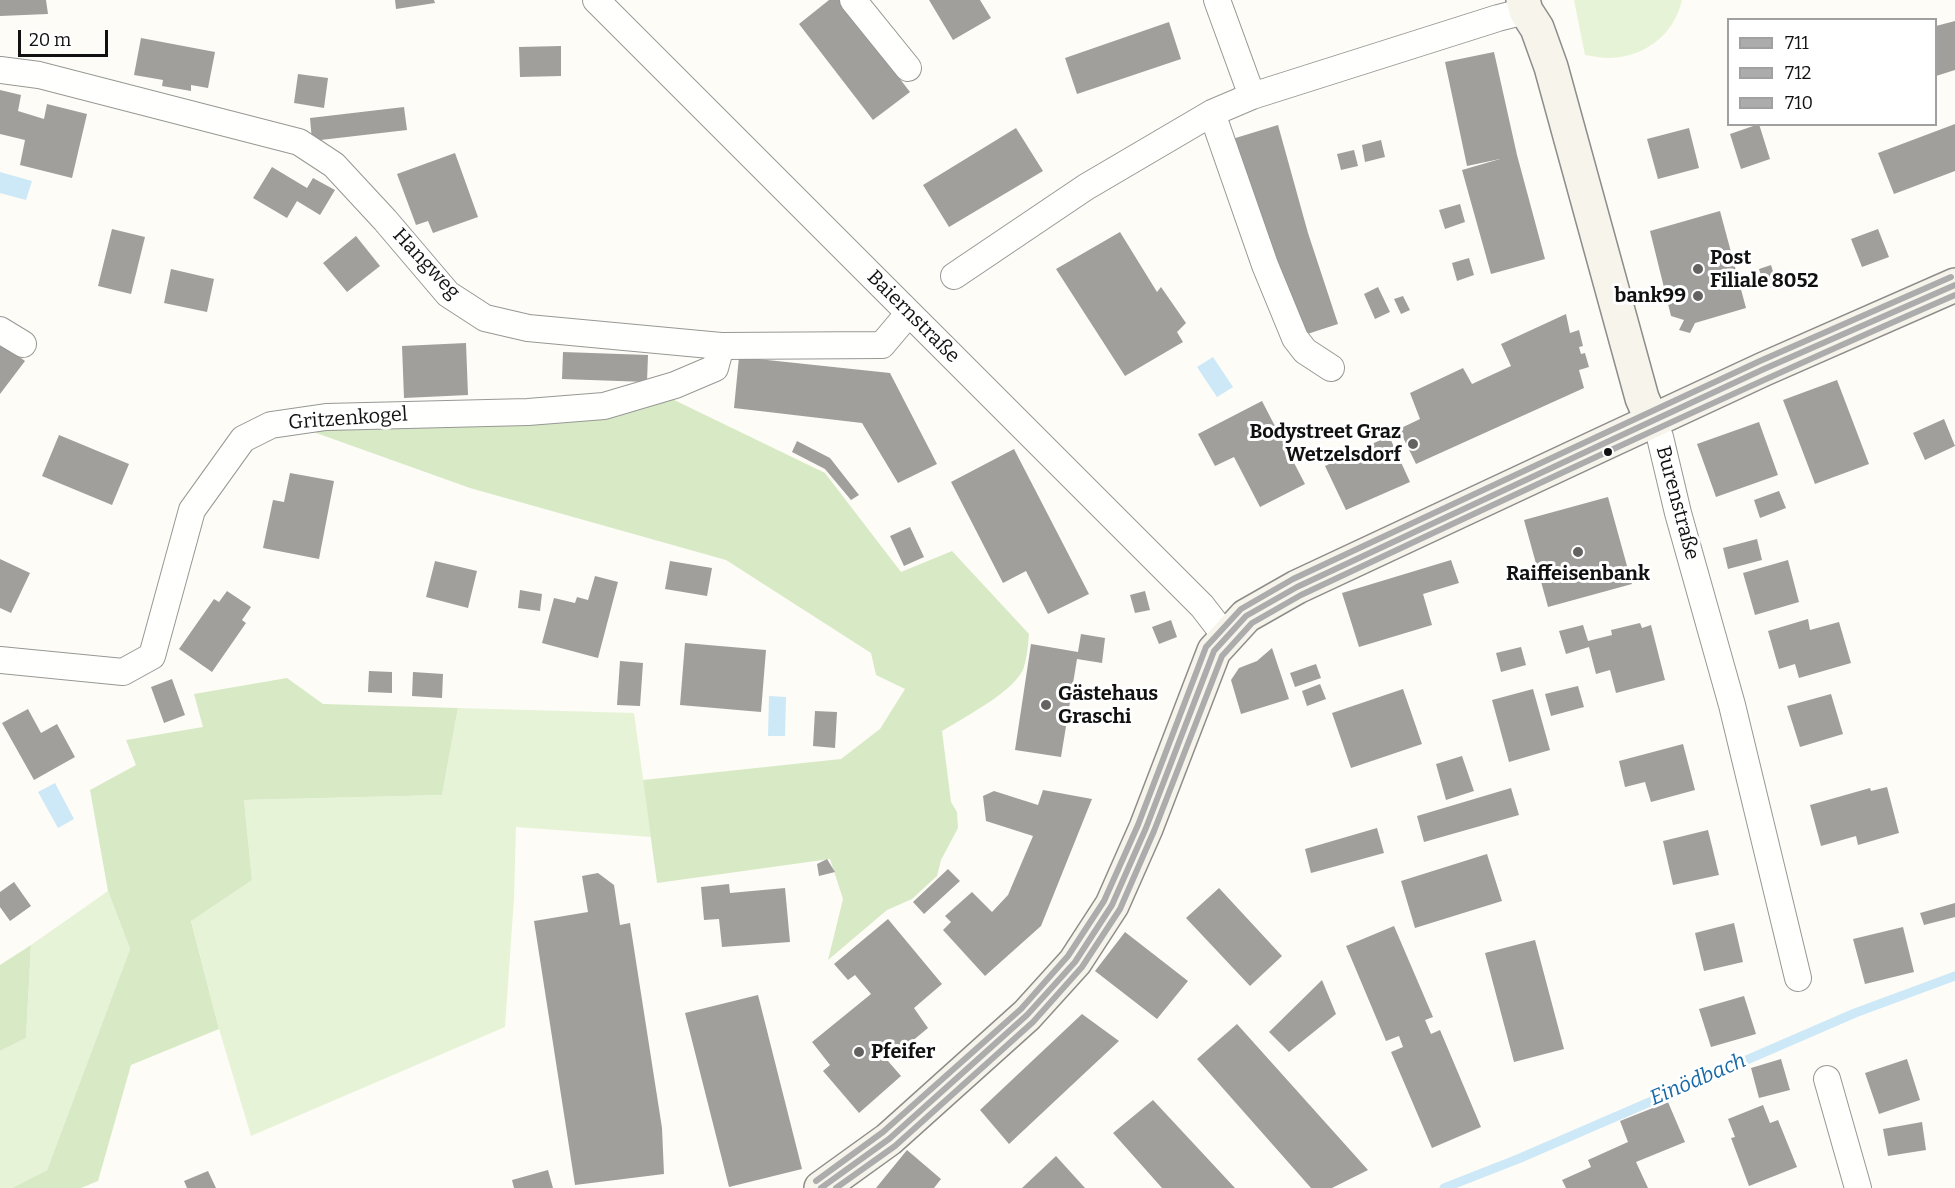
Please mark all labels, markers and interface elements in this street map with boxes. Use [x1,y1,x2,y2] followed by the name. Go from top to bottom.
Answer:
[21,18,111,56] scale bar
[1727,18,1937,126] legend
[29,29,71,51] text: 20 m
[1785,32,1809,54] text: 711
[1785,62,1811,84] text: 712
[1785,92,1813,114] text: 710
[387,224,465,304] street label: Hangweg
[1710,246,1818,293] place label: Post Filiale 8052
[1691,262,1705,276] marker: Post Filiale 8052
[862,266,964,368] street label: Baiernstraße
[1615,284,1686,308] place label: bank99
[1691,289,1705,303] marker: bank99
[288,403,408,435] street label: Gritzenkogel
[1249,420,1401,467] place label: Bodystreet Graz Wetzelsdorf
[1406,437,1420,451] marker: Bodystreet Graz Wetzelsdorf
[1650,444,1704,562] street label: Burenstraße
[1602,446,1614,458] unlabelled marker
[1571,545,1585,559] marker: Raiffeisenbank
[1506,562,1650,586] place label: Raiffeisenbank
[1058,682,1158,729] place label: Gästehaus Graschi
[1039,698,1053,712] marker: Gästehaus Graschi
[871,1040,935,1064] place label: Pfeifer
[852,1045,866,1059] marker: Pfeifer
[1646,1048,1750,1112] water label: Einödbach

